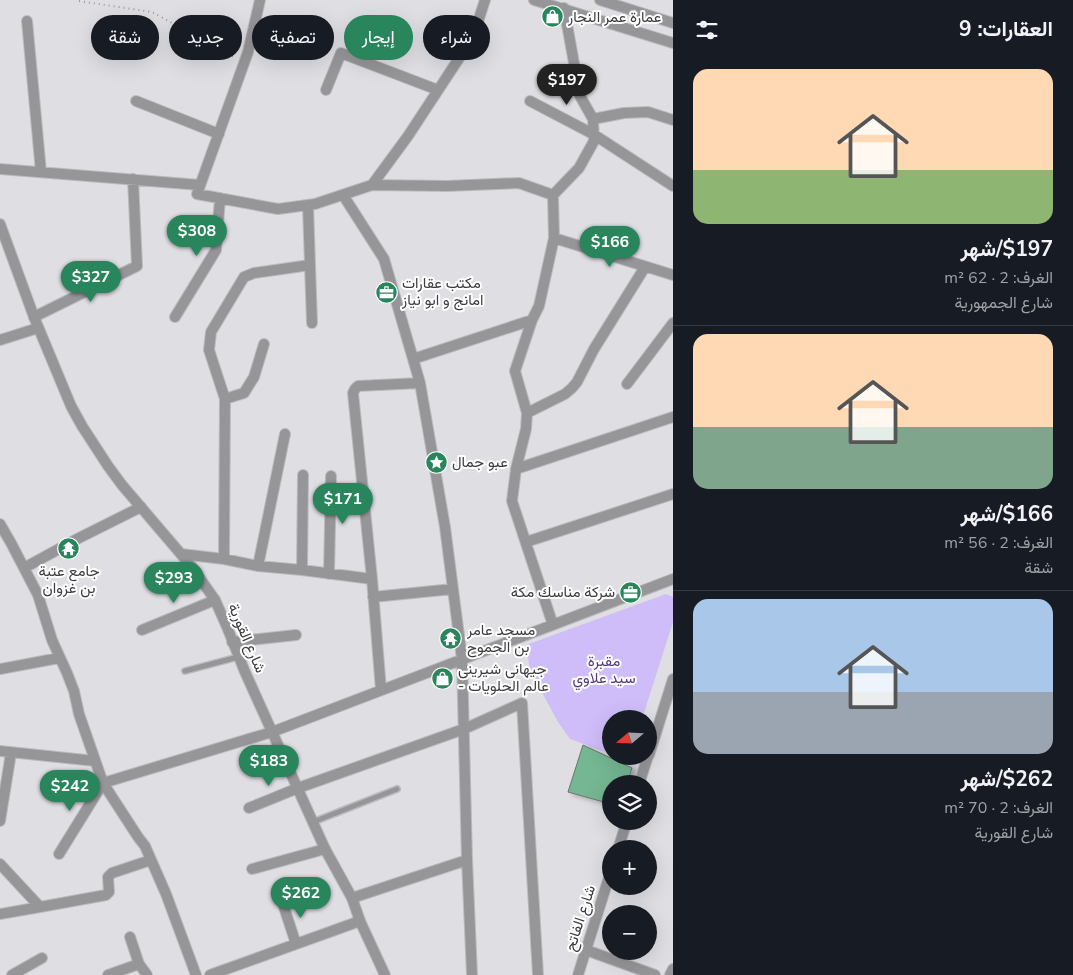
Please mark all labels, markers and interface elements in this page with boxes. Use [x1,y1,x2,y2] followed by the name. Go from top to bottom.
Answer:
[540,5,564,29] shop icon: عمارة عمر النجار
[567,7,662,27] place label: عمارة عمر النجار
[91,15,159,60] chip: شقة
[169,15,242,60] chip: جديد
[252,15,334,60] chip: تصفية
[344,15,413,60] chip: إيجار
[423,15,490,60] chip: شراء
[959,15,1053,43] text: العقارات: 9
[693,16,721,44] icon: filters
[537,64,597,106] pin: $197
[548,69,586,91] text: $197
[828,101,918,191] icon: home
[167,214,227,257] pin: $308
[178,220,216,242] text: $308
[580,226,640,268] pin: $166
[591,231,629,253] text: $166
[960,235,1053,263] text: $197/شهر
[61,260,121,303] pin: $327
[72,266,110,288] text: $327
[944,267,1053,289] text: الغرف: 2 · 62 m²
[401,273,484,311] place label: مكتب عقارات امانج و ابو نياز
[374,280,398,304] office icon: مكتب عقارات امانج و ابو نياز
[954,292,1053,314] text: شارع الجمهورية
[828,367,918,457] icon: home
[424,450,448,474] place icon: عبو جمال
[452,452,508,472] place label: عبو جمال
[313,482,373,525] pin: $171
[324,488,362,510] text: $171
[960,500,1053,528] text: $166/شهر
[944,532,1053,554] text: الغرف: 2 · 56 m²
[57,536,81,560] temple icon: جامع عتبة بن غزوان
[1024,557,1053,579] text: شقة
[38,561,100,598] place label: جامع عتبة بن غزوان
[144,562,204,604] pin: $293
[155,567,193,589] text: $293
[619,580,643,604] office icon: شركة مناسك مكة
[511,582,615,602] place label: شركة مناسك مكة
[223,600,271,676] street label: شارع القورية
[466,620,535,658] place label: مسجد عامر بن الجموح
[439,627,463,651] temple icon: مسجد عامر بن الجموح
[828,632,918,722] icon: home
[572,651,636,691] park label: مقبرة سيد علاوي
[458,659,549,696] place label: جیهانی شیرینی - عالم الحلويات
[430,666,454,690] shop icon: جیهانی شیرینی - عالم الحلويات
[602,710,658,765] north arrow
[602,710,657,960] map controls
[239,744,299,787] pin: $183
[250,750,288,772] text: $183
[960,765,1053,793] text: $262/شهر
[40,770,100,812] pin: $242
[51,775,89,797] text: $242
[602,775,657,830] button: layers
[944,797,1053,819] text: الغرف: 2 · 70 m²
[975,822,1053,844] text: شارع القورية
[602,840,657,895] button: +
[271,876,331,919] pin: $262
[282,882,320,904] text: $262
[560,882,601,954] street label: شارع الفاتح
[602,905,657,960] button: −

